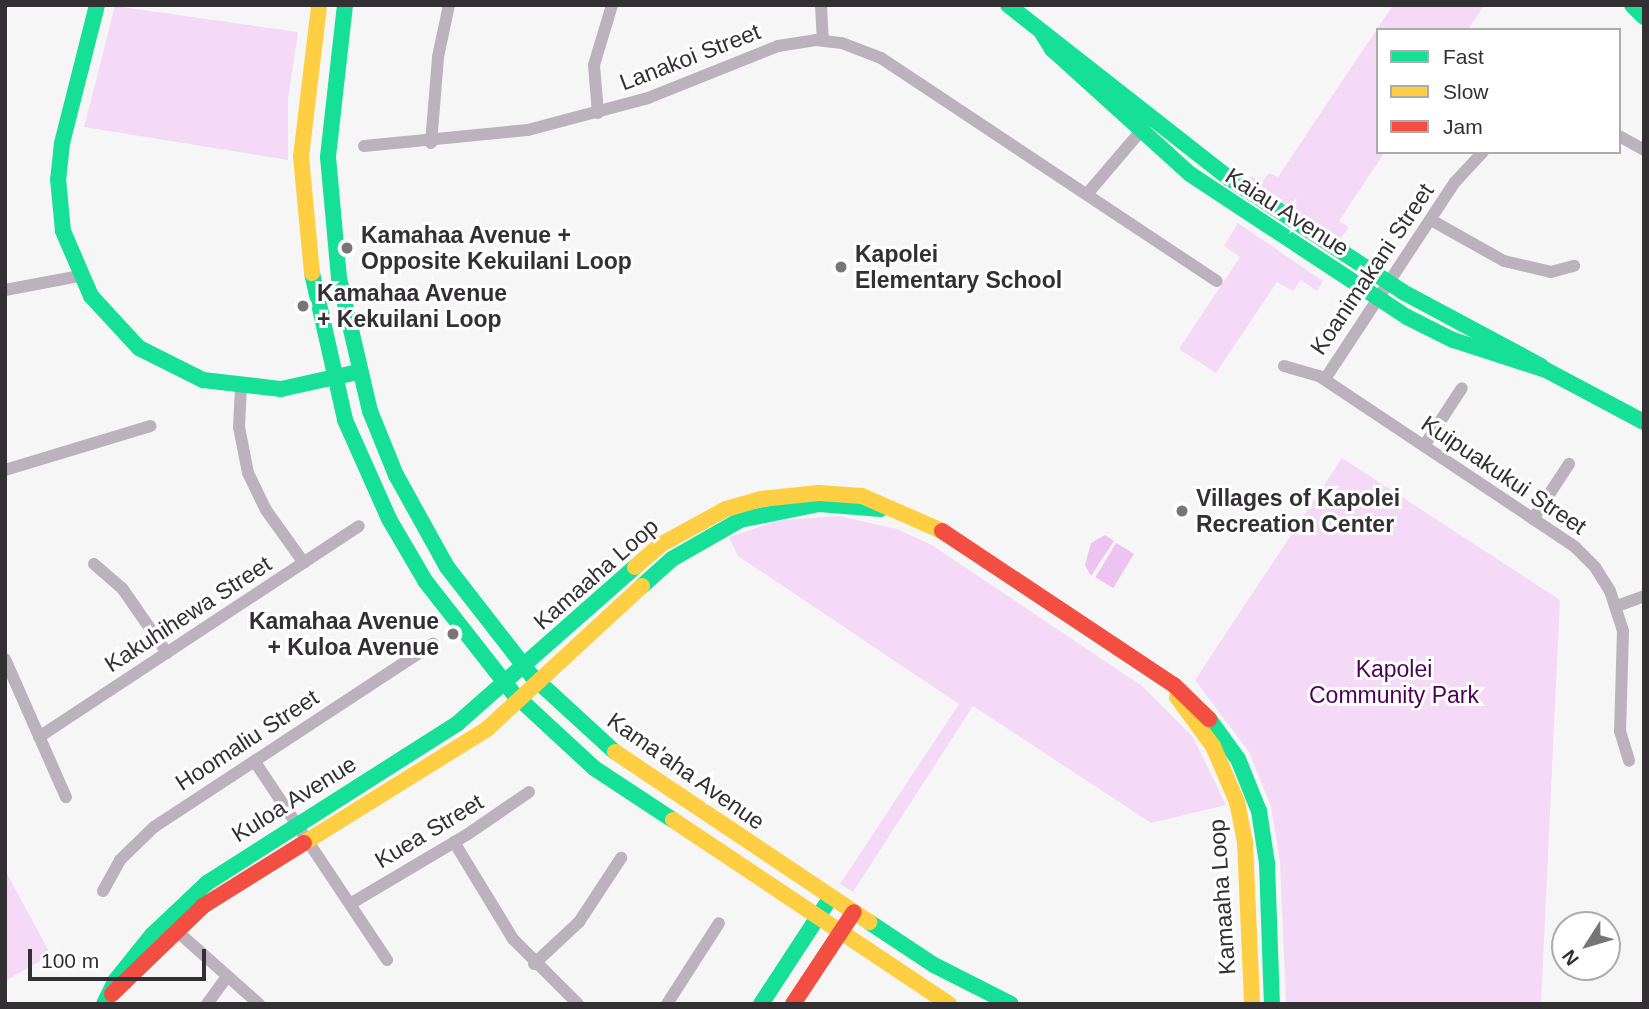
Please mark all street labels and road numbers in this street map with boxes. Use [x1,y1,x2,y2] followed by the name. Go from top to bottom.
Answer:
[616,18,764,96] street label: Lanakoi Street
[1220,162,1354,262] street label: Kaiau Avenue
[1304,178,1440,360] street label: Koanimakani Street
[1416,410,1592,540] street label: Kuipuakukui Street
[528,512,664,636] street label: Kamaaha Loop
[100,550,276,678] street label: Kakuhihewa Street
[170,684,324,796] street label: Hoomaliu Street
[602,706,770,836] street label: Kama'aha Avenue
[226,749,362,849] street label: Kuloa Avenue
[370,788,488,874] street label: Kuea Street
[1203,818,1241,976] street label: Kamaaha Loop

